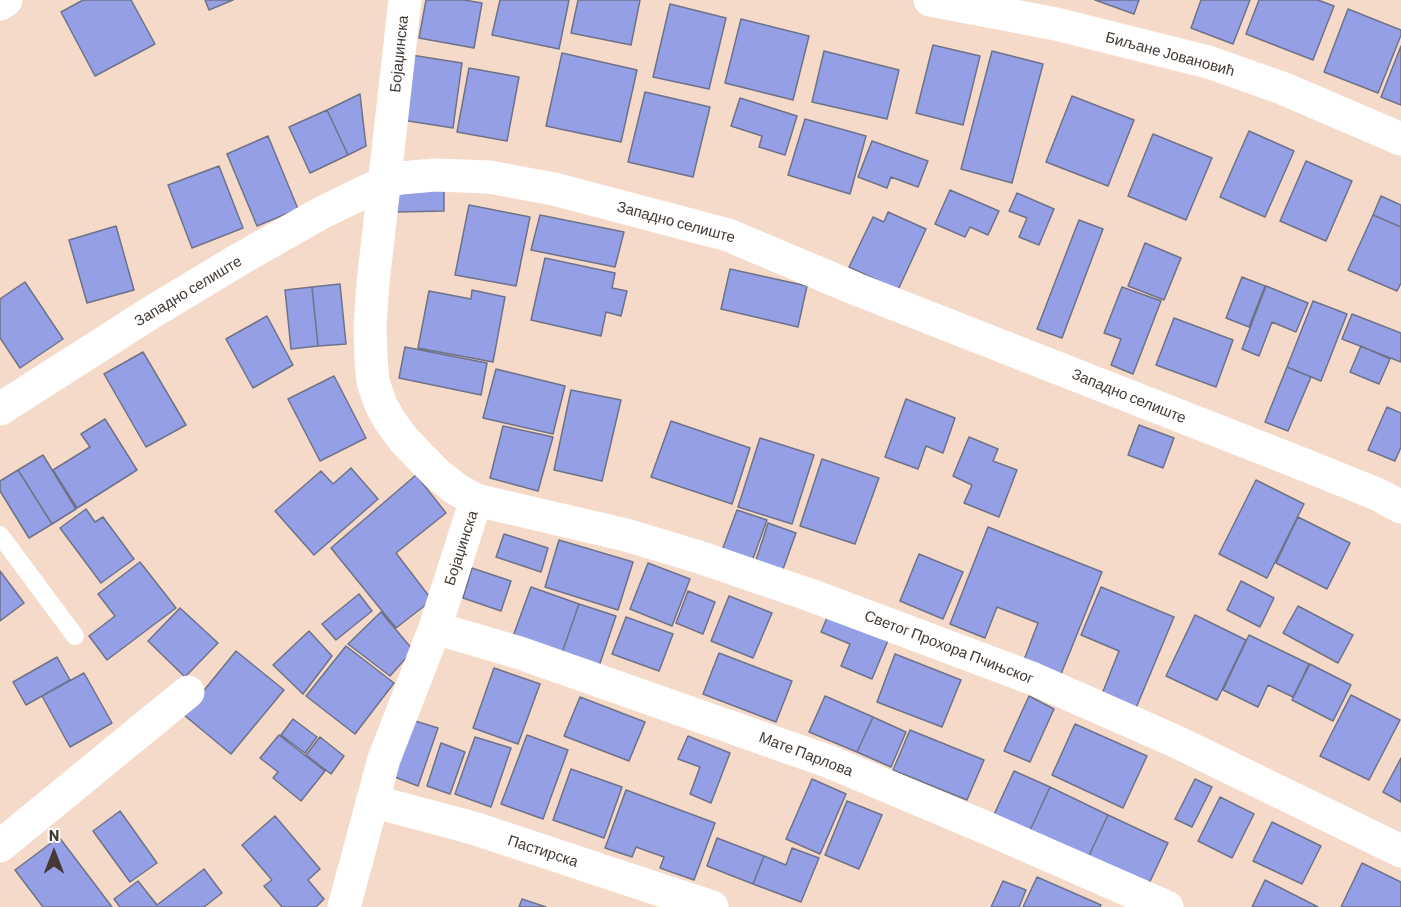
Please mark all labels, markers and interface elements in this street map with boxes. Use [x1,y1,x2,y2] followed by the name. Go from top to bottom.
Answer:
[386,15,412,93] street label: Бојаџинска
[1103,28,1237,80] street label: Биљане Јовановић
[615,198,737,246] street label: Западно селиште
[131,252,245,330] street label: Западно селиште
[1069,365,1189,427] street label: Западно селиште
[440,508,482,588] street label: Бојаџинска
[862,606,1036,688] street label: Светог Прохора Пчињског
[757,728,855,780] street label: Мате Парлова
[24,823,84,883] north arrow
[49,825,59,844] text: N
[506,831,580,871] street label: Пастирска

